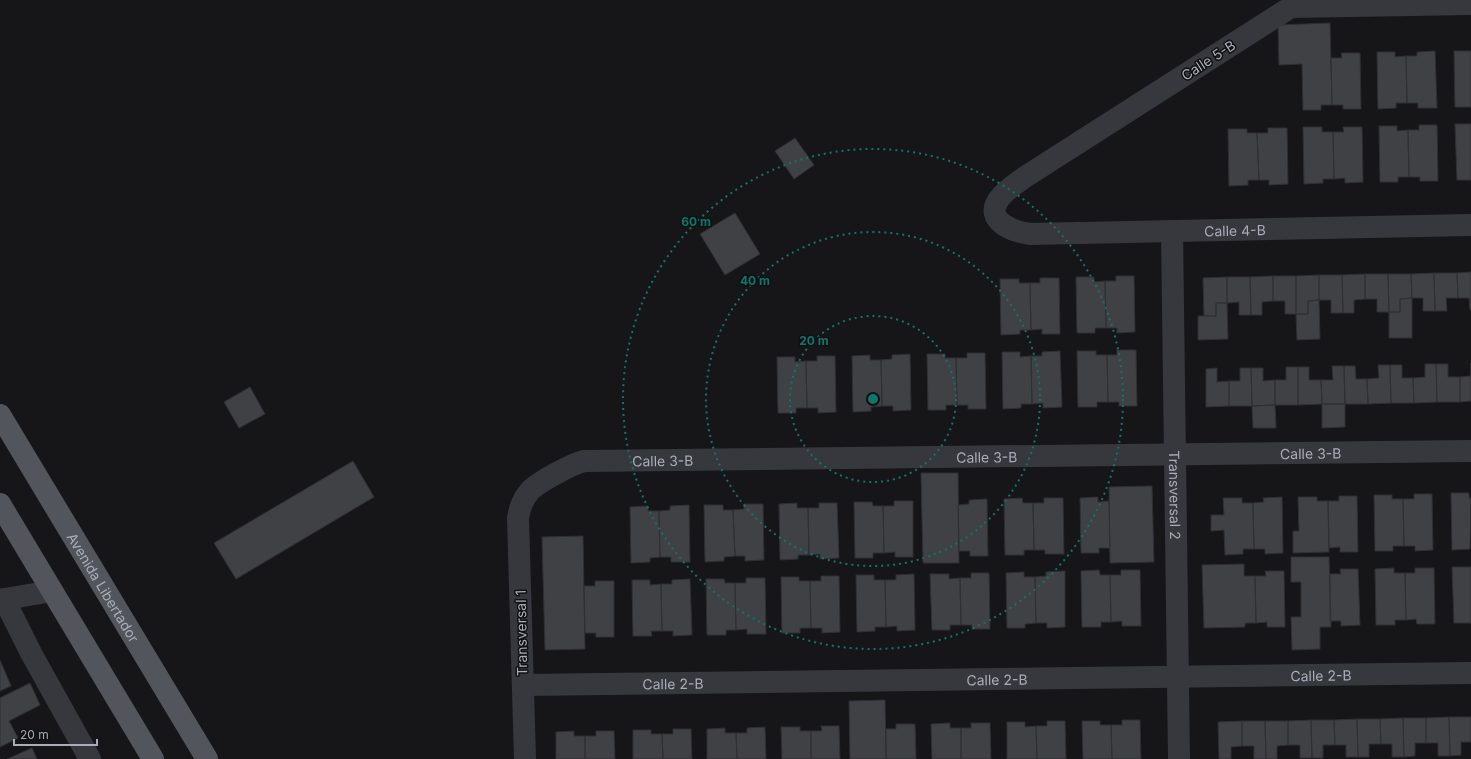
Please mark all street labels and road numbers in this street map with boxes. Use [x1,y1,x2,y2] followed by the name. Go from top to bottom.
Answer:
[1178,36,1238,84] street label: Calle 5-B
[1204,221,1266,239] street label: Calle 4-B
[1280,444,1341,462] street label: Calle 3-B
[956,448,1017,465] street label: Calle 3-B
[1166,450,1185,540] street label: Transversal 2
[632,451,693,469] street label: Calle 3-B
[64,529,143,645] street label: Avenida Libertador
[512,590,530,676] street label: Transversal 1
[1290,666,1352,684] street label: Calle 2-B
[966,670,1028,688] street label: Calle 2-B
[642,674,704,692] street label: Calle 2-B

